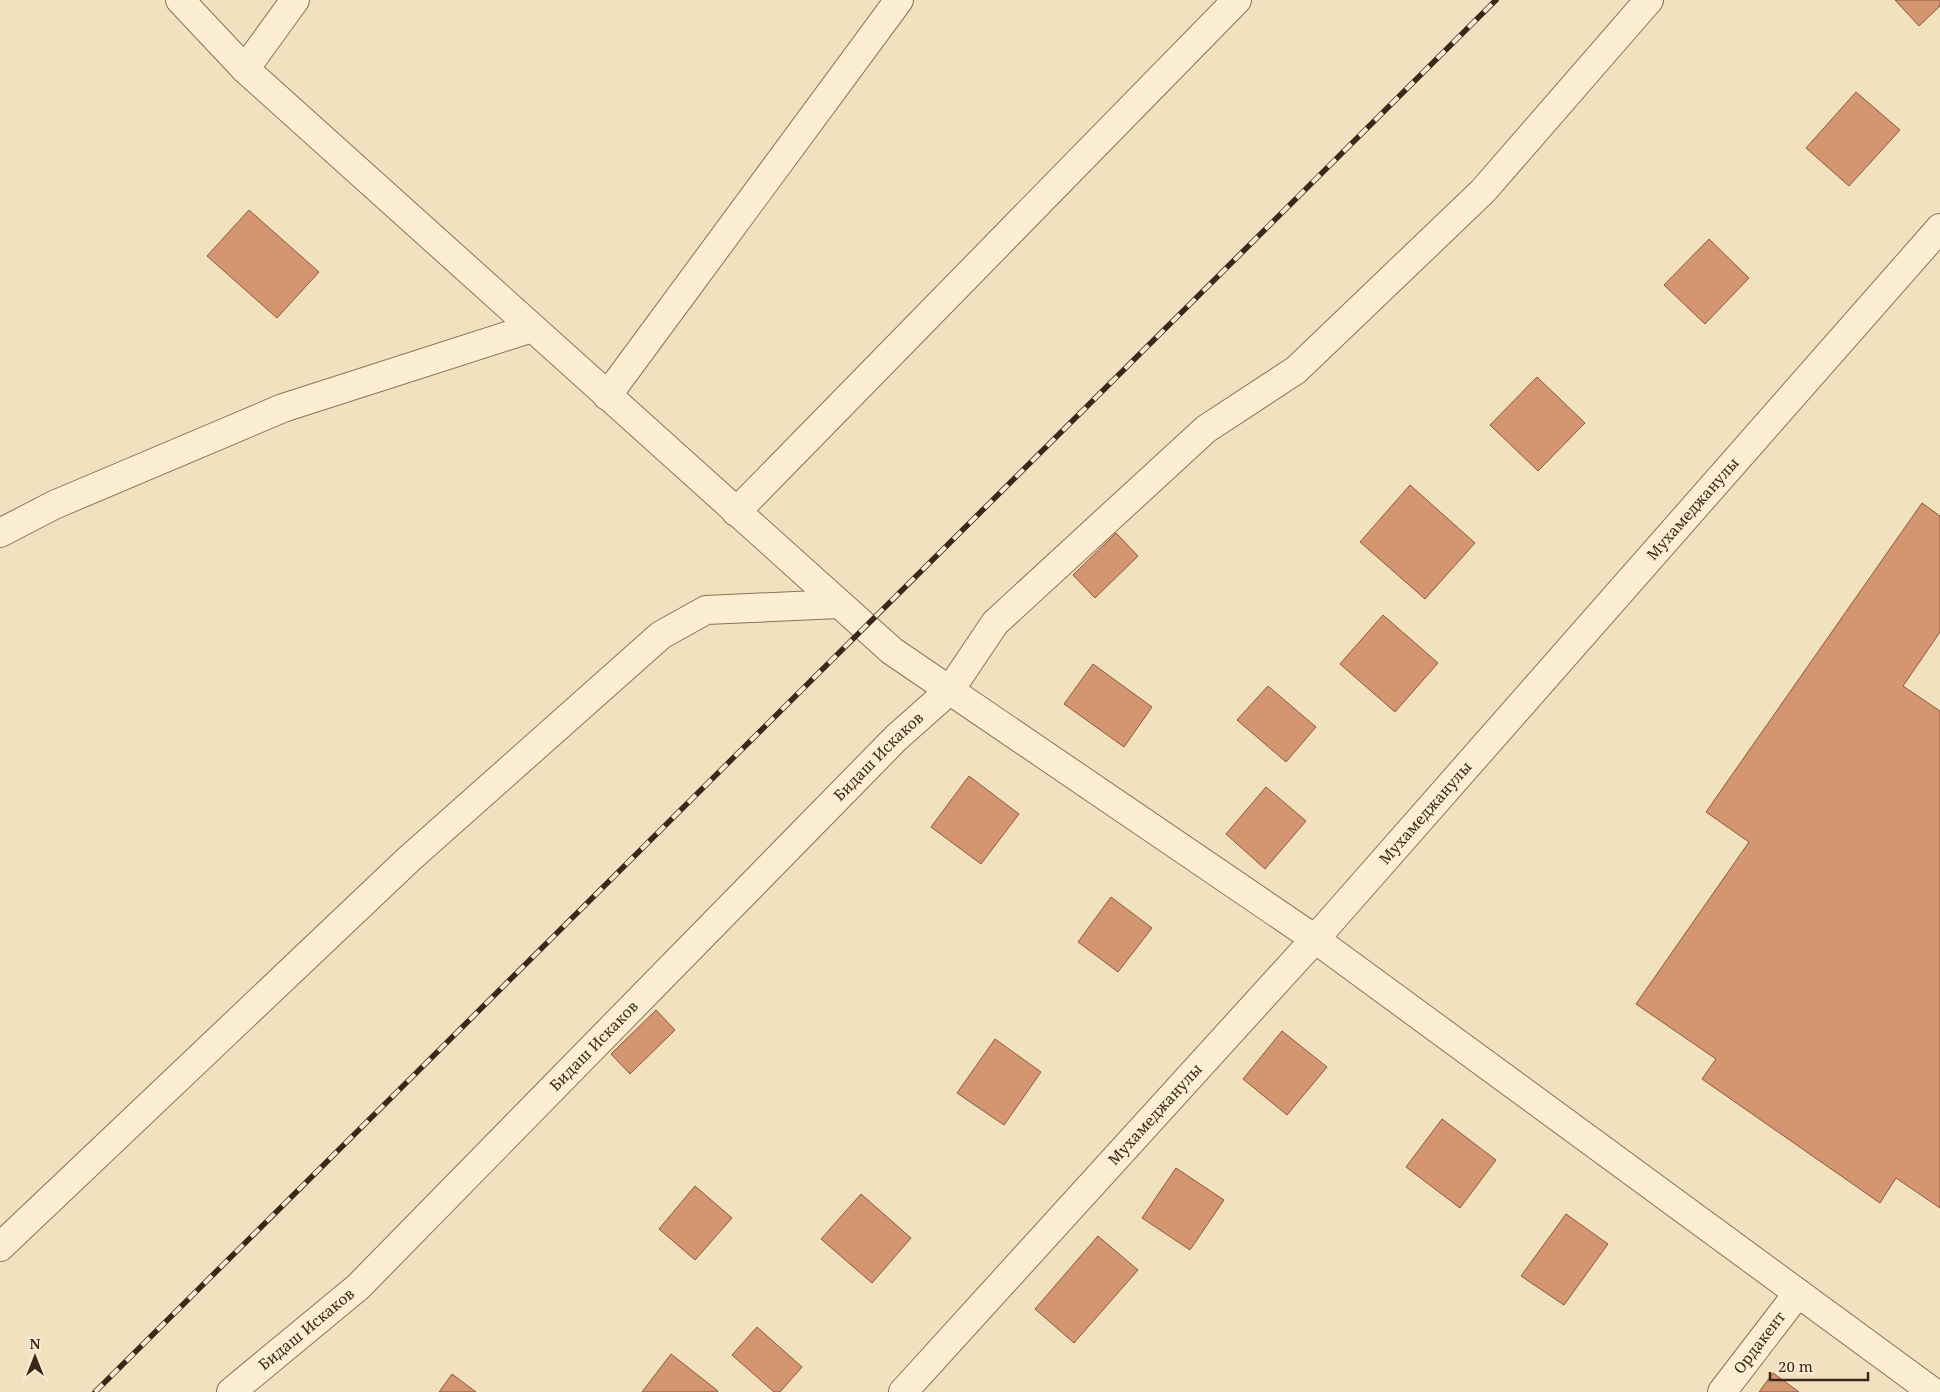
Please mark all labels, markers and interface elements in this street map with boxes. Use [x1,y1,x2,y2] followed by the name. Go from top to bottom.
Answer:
[1642,453,1743,564] street label: Мухамеджанулы
[829,707,927,805] street label: Бидаш Искаков
[1374,757,1476,868] street label: Мухамеджанулы
[545,996,642,1095] street label: Бидаш Искаков
[1103,1059,1206,1169] street label: Мухамеджанулы
[254,1283,358,1374] street label: Бидаш Искаков
[1729,1307,1789,1377] street label: Ордакент
[10,1332,60,1382] north arrow
[29,1334,41,1353] text: N
[1770,1350,1868,1382] scale bar
[1778,1356,1813,1376] text: 20 m

